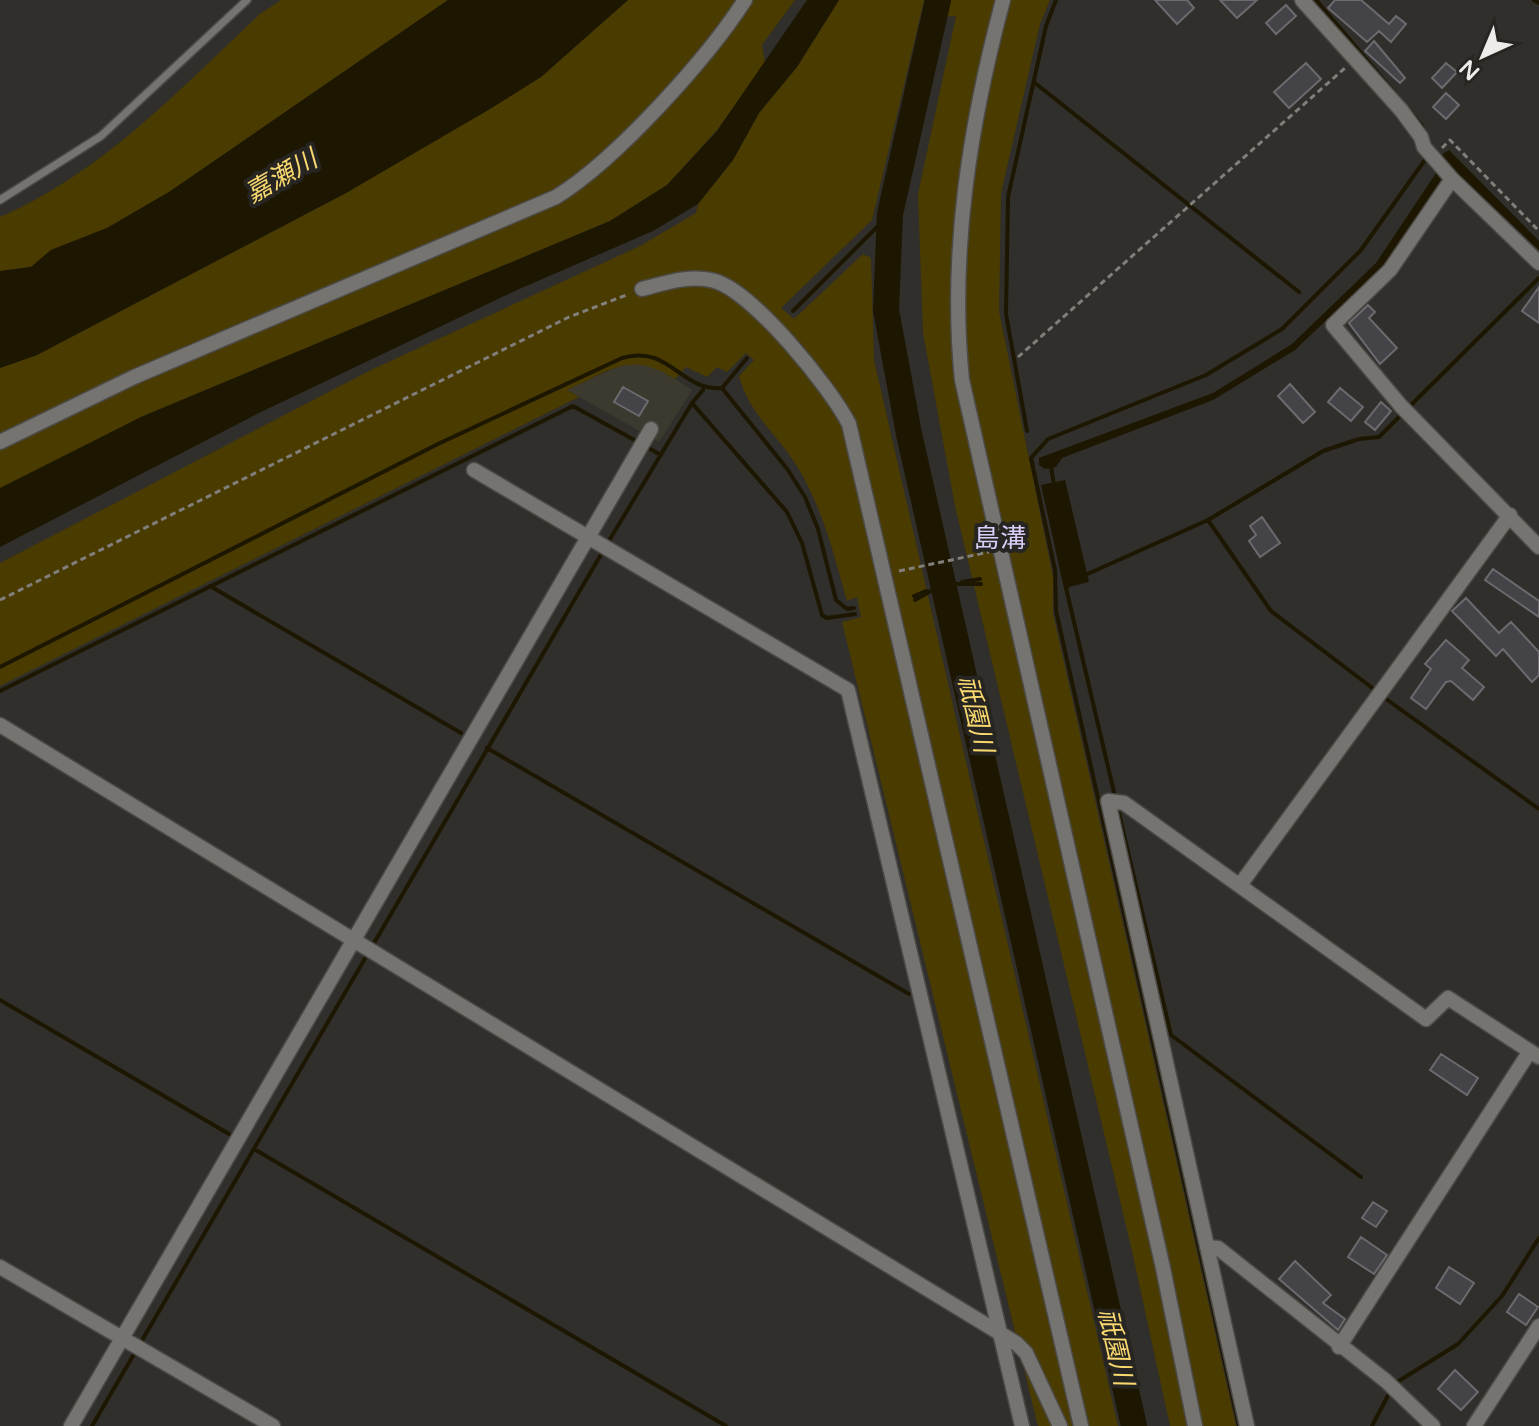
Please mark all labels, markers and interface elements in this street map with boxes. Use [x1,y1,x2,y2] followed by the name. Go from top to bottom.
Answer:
[1443,16,1523,96] north arrow
[1454,54,1485,85] text: N
[240,142,325,209] water label: 嘉瀬川
[974,523,1026,554] district label: 島溝
[952,673,1000,759] water label: 祇園川
[1092,1306,1140,1392] water label: 祇園川

